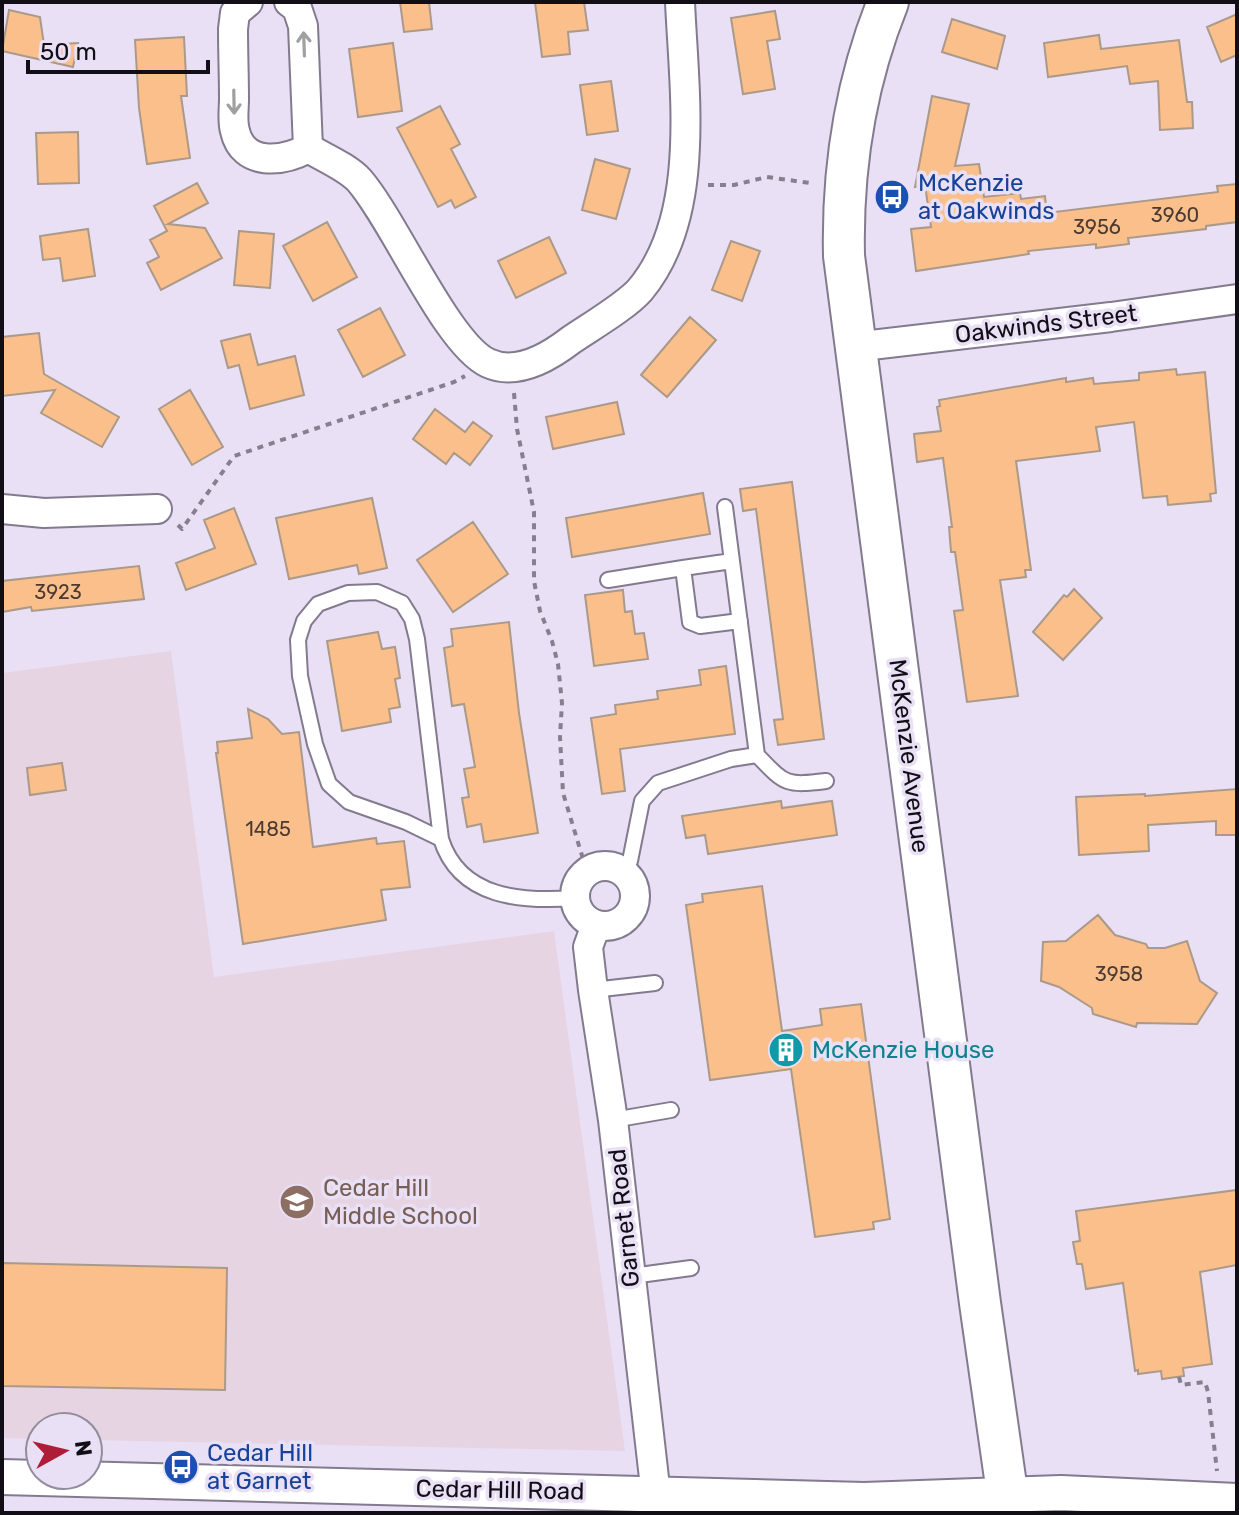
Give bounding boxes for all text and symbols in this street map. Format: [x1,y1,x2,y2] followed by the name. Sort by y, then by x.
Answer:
[28,24,208,74] scale bar
[296,31,311,58] one-way arrow
[40,38,97,66] text: 50 m
[226,88,242,115] one-way arrow
[918,169,1054,225] place label: McKenzie at Oakwinds
[873,178,911,216] bus stop icon: McKenzie at Oakwinds
[1151,203,1199,227] house number: 3960
[1073,215,1121,239] house number: 3956
[953,299,1139,349] street label: Oakwinds Street
[34,580,82,604] house number: 3923
[883,658,935,854] street label: McKenzie Avenue
[245,817,291,841] house number: 1485
[1095,962,1143,986] house number: 3958
[767,1031,805,1069] building icon: McKenzie House
[812,1036,994,1064] place label: McKenzie House
[603,1148,645,1288] street label: Garnet Road
[323,1174,478,1230] place label: Cedar Hill Middle School
[278,1183,316,1221] school or university icon: Cedar Hill Middle School
[24,1411,104,1491] north arrow
[69,1439,98,1458] text: N
[207,1439,313,1495] place label: Cedar Hill at Garnet
[162,1448,200,1486] bus stop icon: Cedar Hill at Garnet
[415,1475,585,1505] street label: Cedar Hill Road

